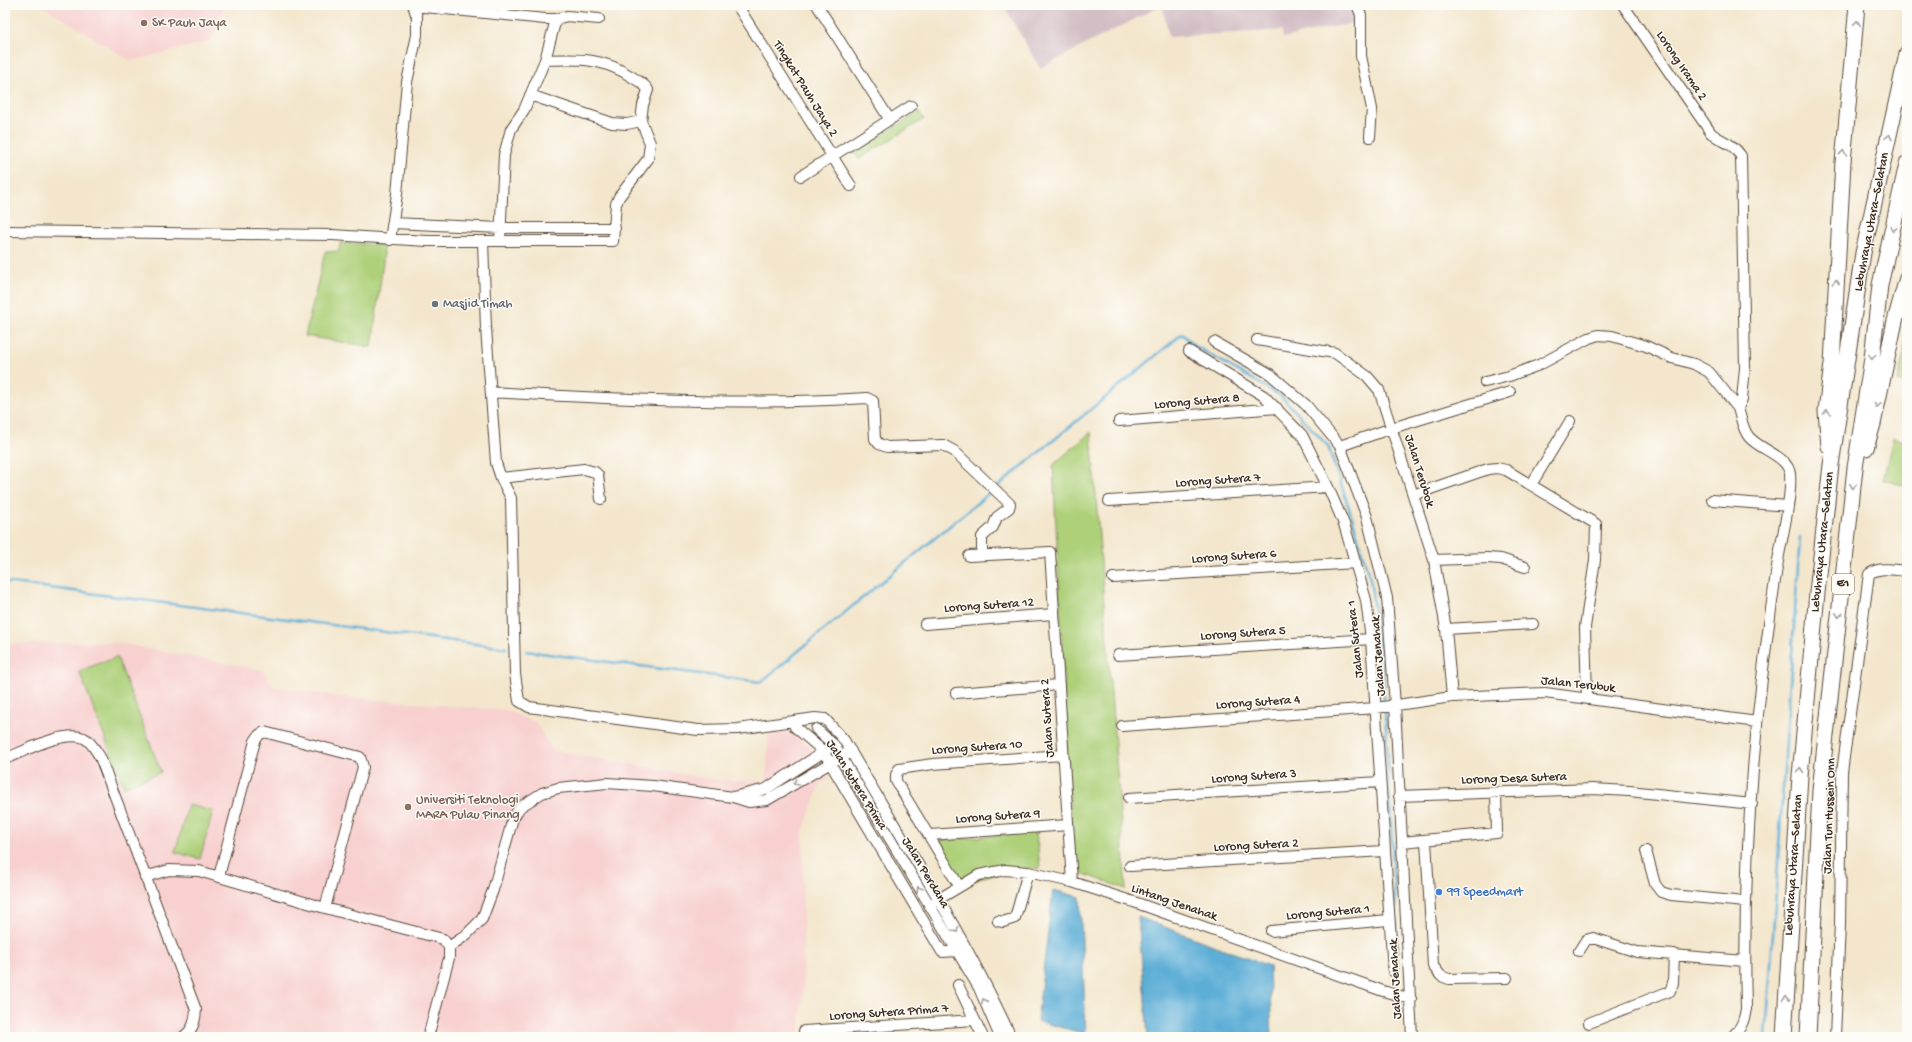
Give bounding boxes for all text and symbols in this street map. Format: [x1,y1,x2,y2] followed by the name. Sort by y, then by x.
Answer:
[152,16,227,31] place label: SK Pauh Jaya
[139,18,149,28] marker: SK Pauh Jaya
[1852,20,1861,26] one-way arrow
[1652,28,1710,104] street label: Lorong Irama 2
[769,37,841,140] street label: Tingkat Pauh Jaya 2
[1885,134,1893,140] one-way arrow
[1839,150,1848,156] one-way arrow
[1851,150,1893,293] street label: Lebuhraya Utara–Selatan
[1889,226,1897,232] one-way arrow
[1832,279,1840,285] one-way arrow
[443,297,513,312] place label: Masjid Timah
[430,299,440,309] marker: Masjid Timah
[1868,354,1877,360] one-way arrow
[1154,391,1240,413] street label: Lorong Sutera 8
[1874,402,1882,409] one-way arrow
[1823,409,1831,415] one-way arrow
[1401,433,1438,510] street label: Jalan Terubok
[1175,470,1262,491] street label: Lorong Sutera 7
[1808,470,1838,613] street label: Lebuhraya Utara–Selatan
[1849,483,1858,489] one-way arrow
[1191,547,1277,567] street label: Lorong Sutera 6
[1832,574,1854,594] road number: E1
[943,595,1035,617] street label: Lorong Sutera 12
[1344,600,1368,678] street label: Jalan Sutera 1
[1835,612,1844,618] one-way arrow
[1369,614,1389,697] street label: Jalan Jenahak
[1200,624,1286,644] street label: Lorong Sutera 5
[1540,674,1617,696] street label: Jalan Terubuk
[1038,678,1058,758] street label: Jalan Sutera 2
[1215,693,1301,713] street label: Lorong Sutera 4
[822,737,890,834] street label: Jalan Sutera Prima
[931,737,1024,759] street label: Lorong Sutera 10
[1820,757,1840,874] street label: Jalan Tun Hussein Onn
[1211,767,1297,787] street label: Lorong Sutera 3
[1796,767,1805,774] one-way arrow
[1461,770,1568,788] street label: Lorong Desa Sutera
[793,779,800,786] one-way arrow
[416,793,520,823] place label: Universiti Teknologi MARA Pulau Pinang
[1782,793,1806,936] street label: Lebuhraya Utara–Selatan
[403,802,413,812] marker: Universiti Teknologi MARA Pulau Pinang
[955,807,1041,827] street label: Lorong Sutera 9
[898,835,952,912] street label: Jalan Perdana
[1213,836,1299,856] street label: Lorong Sutera 2
[1129,881,1220,925] street label: Lintang Jenahak
[1446,885,1525,900] place label: 99 Speedmart
[917,886,924,893] one-way arrow
[1434,887,1444,897] marker: 99 Speedmart
[1286,902,1370,924] street label: Lorong Sutera 1
[951,926,958,933] one-way arrow
[1386,937,1406,1020] street label: Jalan Jenahak
[1782,995,1791,1001] one-way arrow
[981,998,989,1006] one-way arrow
[829,1001,950,1025] street label: Lorong Sutera Prima 7

